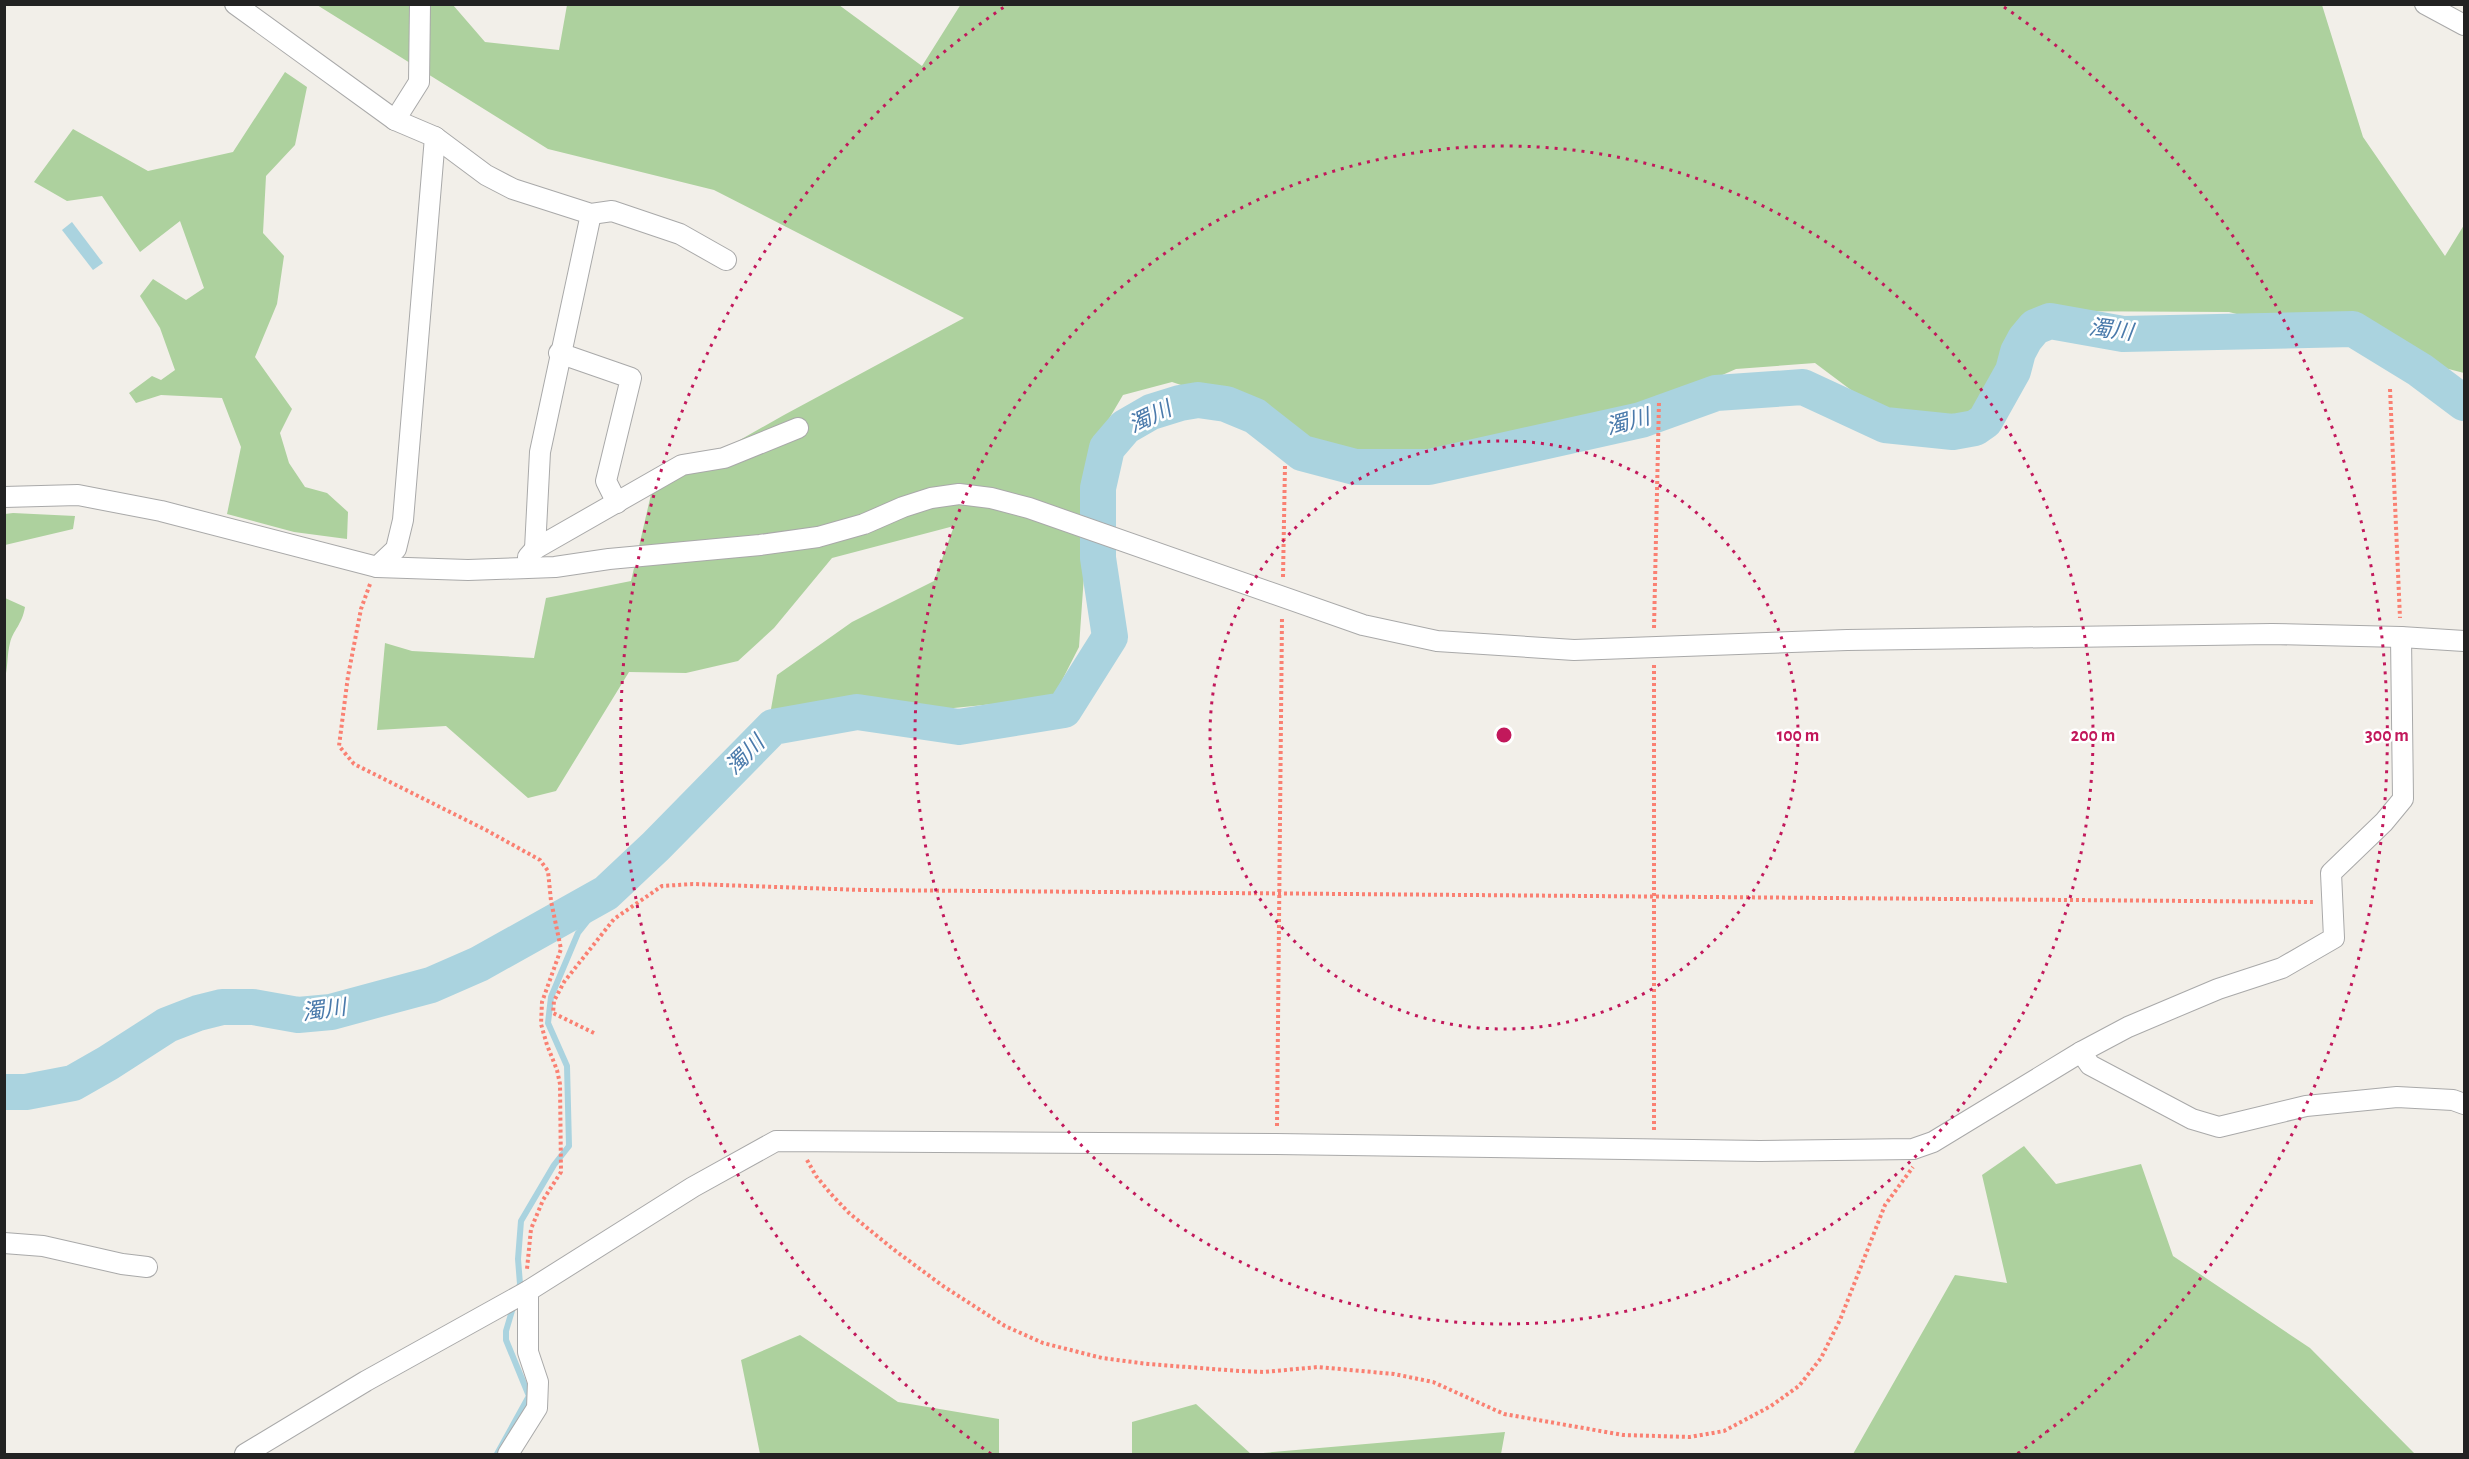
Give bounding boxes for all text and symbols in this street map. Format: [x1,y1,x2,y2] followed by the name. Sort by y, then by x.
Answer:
[2088,315,2136,344] water label: 濁川
[1125,396,1176,436] water label: 濁川
[1604,404,1654,438] water label: 濁川
[1494,725,1514,745] centre of rings
[1777,727,1819,745] text: 100 m
[2071,727,2115,745] text: 200 m
[2365,727,2409,745] text: 300 m
[721,730,770,778] water label: 濁川
[301,995,349,1024] water label: 濁川

